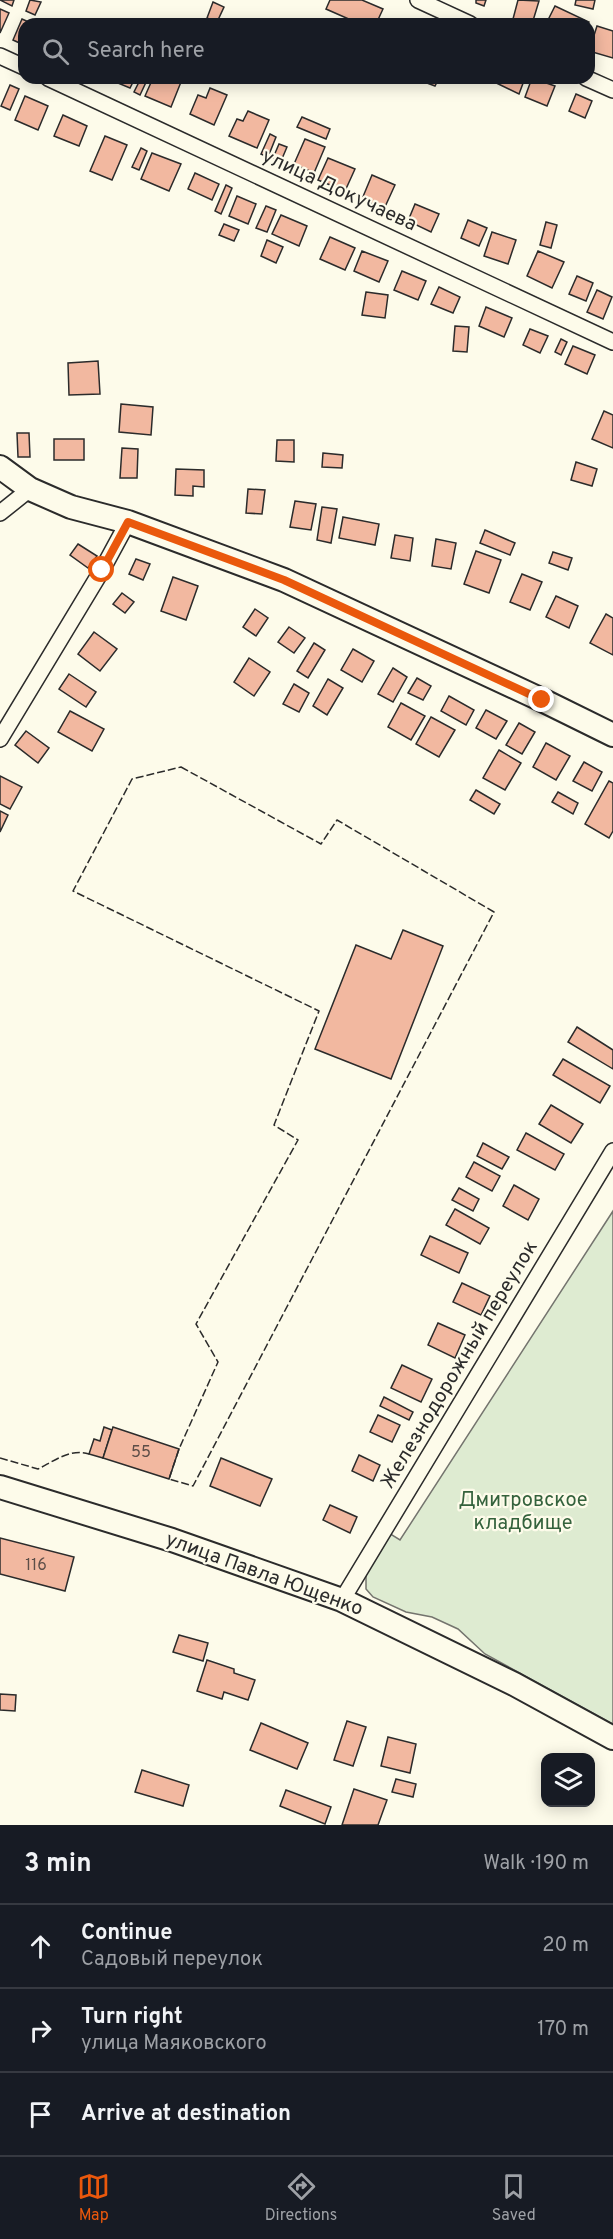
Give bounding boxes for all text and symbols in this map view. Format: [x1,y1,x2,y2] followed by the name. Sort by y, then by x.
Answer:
[18,18,595,84] search box
[39,35,72,68] icon: search
[87,38,205,65] text: Search here
[257,144,421,238] street label: улица Докучаева
[88,556,114,582] route start
[528,686,554,712] route end
[376,1236,544,1494] street label: Железнодорожный переулок
[131,1443,151,1463] house number: 55
[458,1488,588,1537] park label: Дмитровское кладбище
[162,1527,366,1623] street label: улица Павла Ющенко
[25,1556,47,1576] house number: 116
[541,1753,595,1807] map controls
[541,1753,595,1807] button: layers
[24,1848,92,1881] text: 3 min
[483,1851,589,1877] text: Walk · 190 m
[81,1920,172,1947] text: Continue
[24,1930,57,1963] icon: ahead
[542,1933,589,1959] text: 20 m
[81,1947,263,1973] text: Садовый переулок
[81,2004,183,2031] text: Turn right
[24,2014,57,2047] icon: right
[537,2017,589,2043] text: 170 m
[81,2031,267,2057] text: улица Маяковского
[24,2098,57,2131] icon: arrive
[81,2101,291,2128] text: Arrive at destination
[77,2170,110,2226] tab: Map
[265,2170,337,2226] tab: Directions
[492,2170,536,2226] tab: Saved

